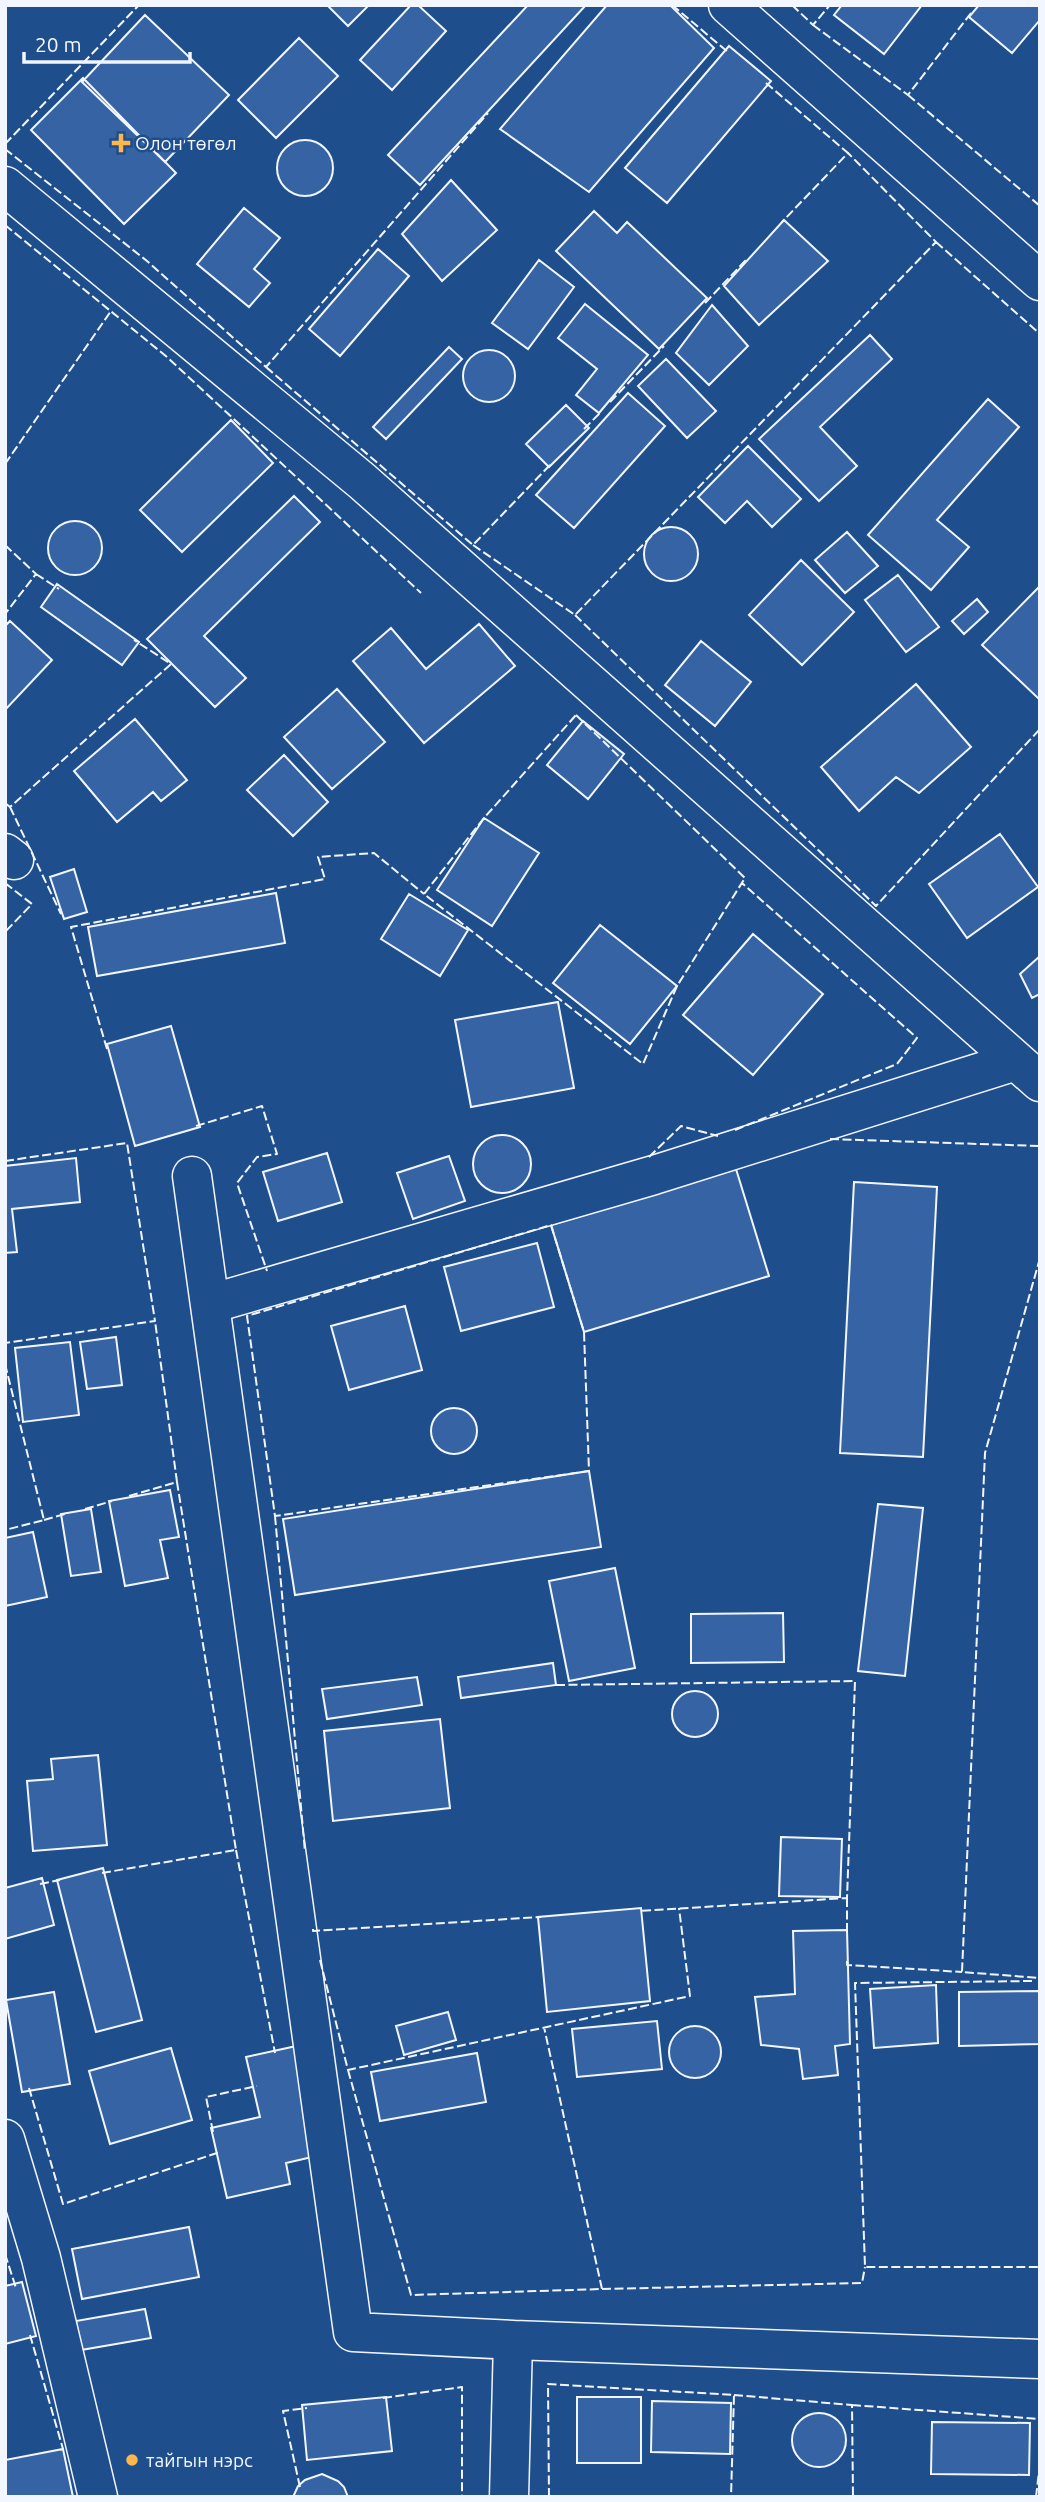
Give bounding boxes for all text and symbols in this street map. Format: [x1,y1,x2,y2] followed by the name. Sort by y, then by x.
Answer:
[24,21,191,65] scale bar
[35,32,82,56] text: 20 m
[135,132,237,154] place label: Олон төгөл
[113,135,129,151] marker: Олон төгөл
[146,2449,253,2471] place label: тайгын нэрс
[124,2452,140,2468] marker: тайгын нэрс

